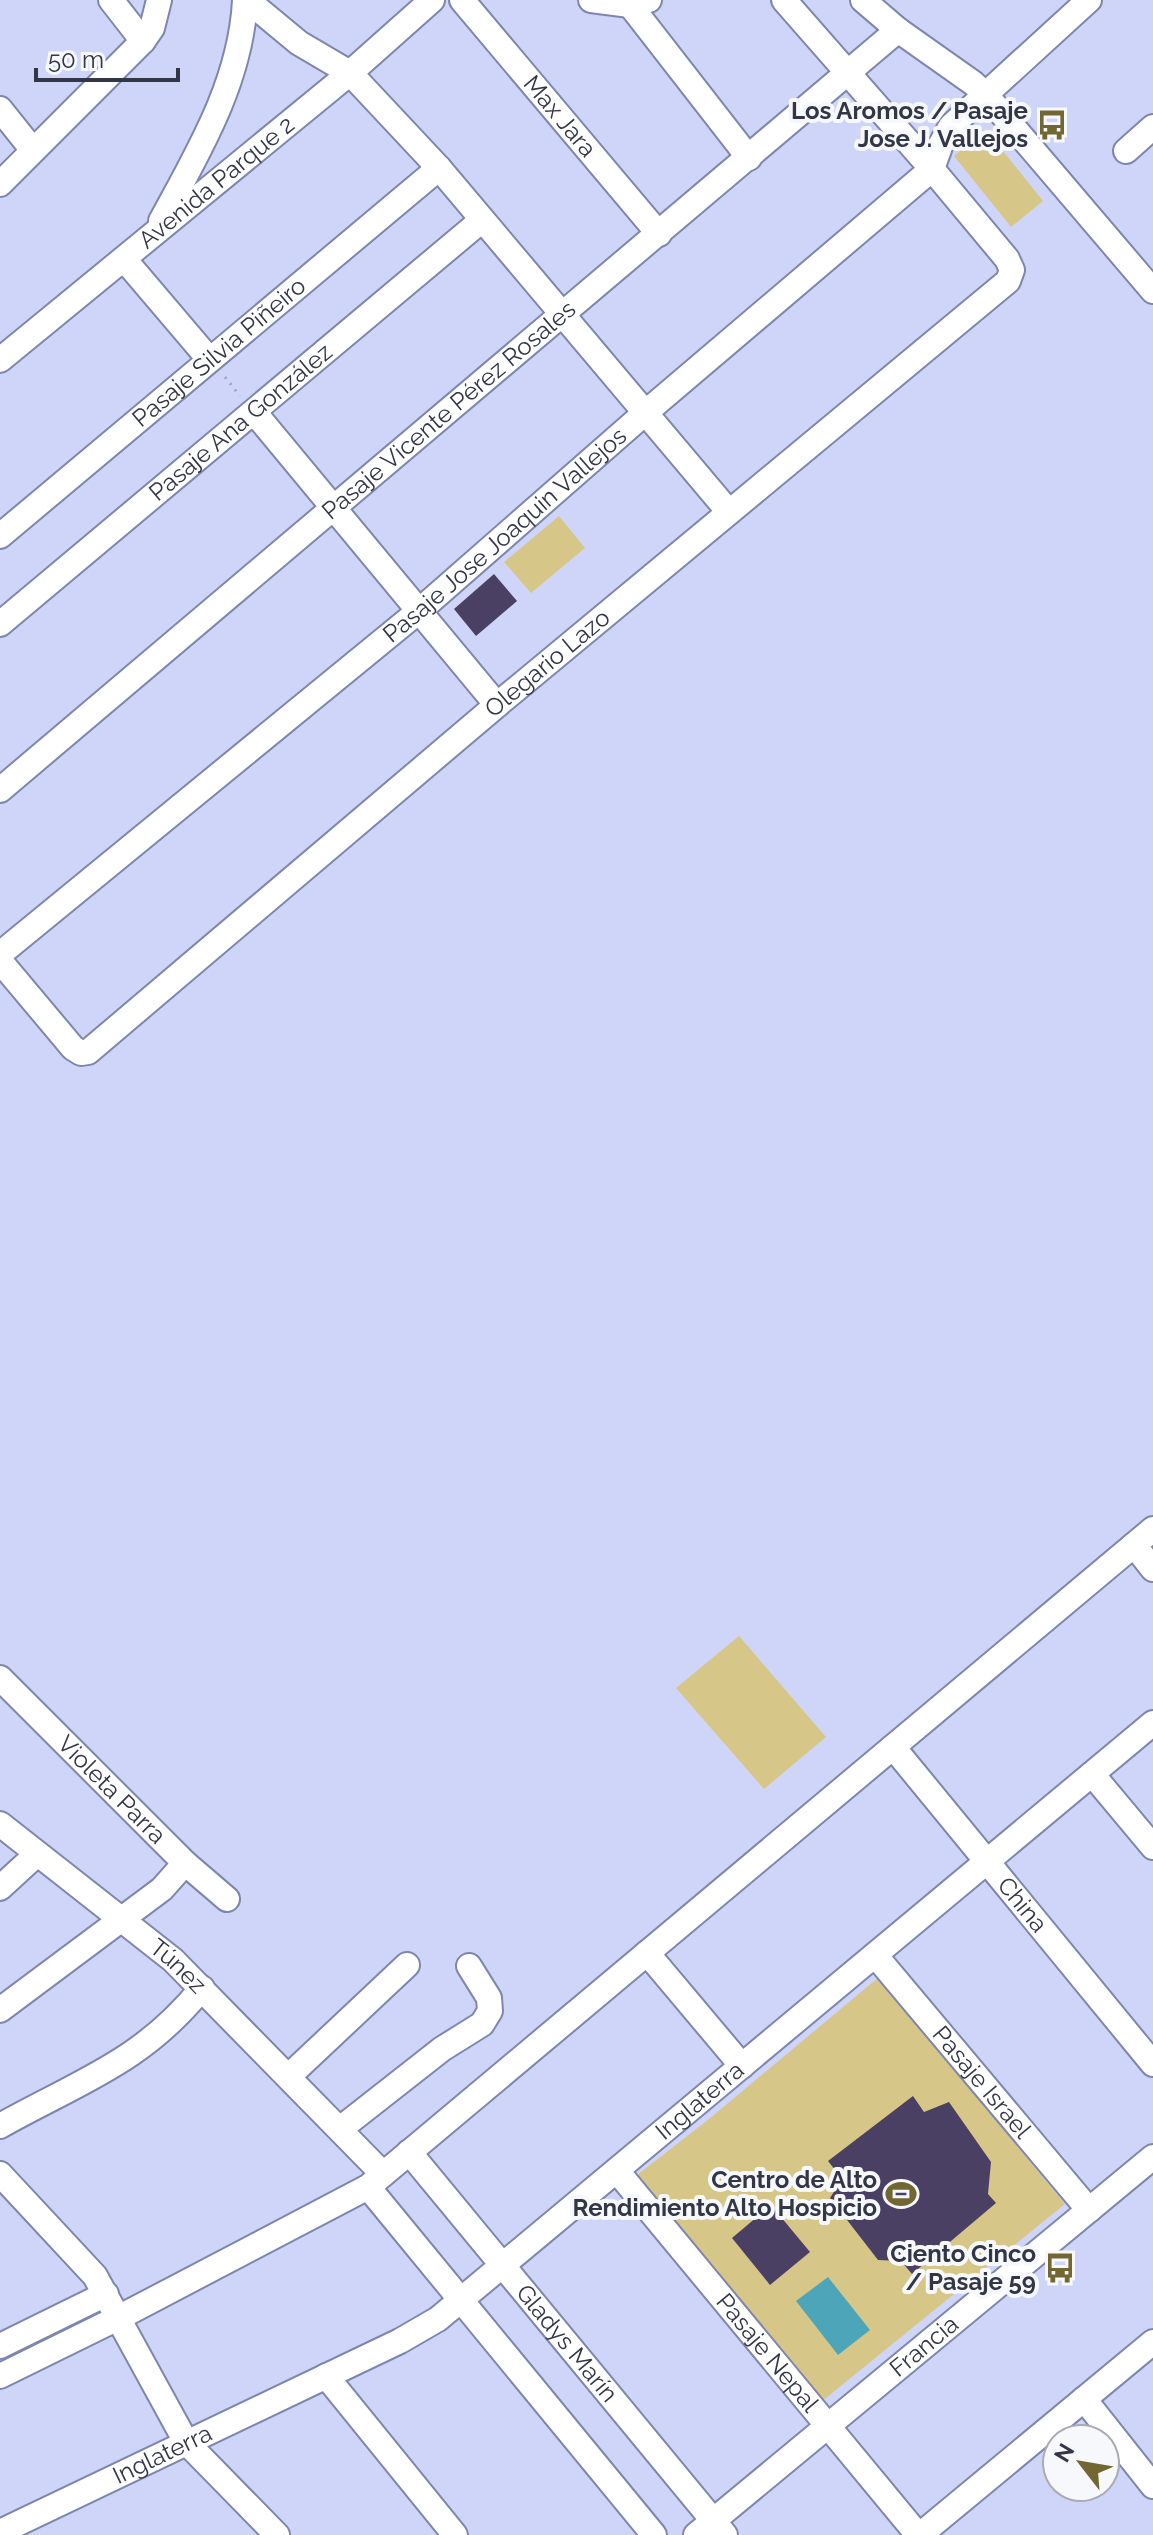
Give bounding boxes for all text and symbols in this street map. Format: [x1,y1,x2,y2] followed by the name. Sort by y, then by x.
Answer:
[36,32,178,82] scale bar
[48,45,104,74] text: 50 m
[518,69,603,163] street label: Max Jara
[791,96,1028,153] place label: Los Aromos / Pasaje Jose J. Vallejos
[1035,108,1069,142] bus stop icon: Los Aromos / Pasaje Jose J. Vallejos
[132,110,300,255] street label: Avenida Parque 2
[126,271,311,433] street label: Pasaje Silvia Piñeiro
[316,294,581,525] street label: Pasaje Vicente Pérez Rosales
[143,337,338,507] street label: Pasaje Ana González
[377,421,632,649] street label: Pasaje Jose Joaquin Vallejos
[479,603,615,723] street label: Olegario Lazo
[52,1729,172,1850] street label: Violeta Parra
[992,1871,1054,1938] street label: China
[144,1933,213,1999] street label: Túnez
[927,2020,1038,2144] street label: Pasaje Israel
[649,2055,750,2146] street label: Inglaterra
[573,2165,877,2222] place label: Centro de Alto Rendimiento Alto Hospicio
[884,2177,918,2211] sports icon: Centro de Alto Rendimiento Alto Hospicio
[890,2239,1036,2296] place label: Ciento Cinco / Pasaje 59
[1043,2251,1077,2285] bus stop icon: Ciento Cinco / Pasaje 59
[510,2278,624,2408] street label: Gladys Marín
[710,2287,825,2418] street label: Pasaje Nepal
[884,2309,964,2383] street label: Francia
[108,2418,216,2490] street label: Inglaterra
[1041,2423,1121,2503] north arrow
[1048,2439,1079,2467] text: N

